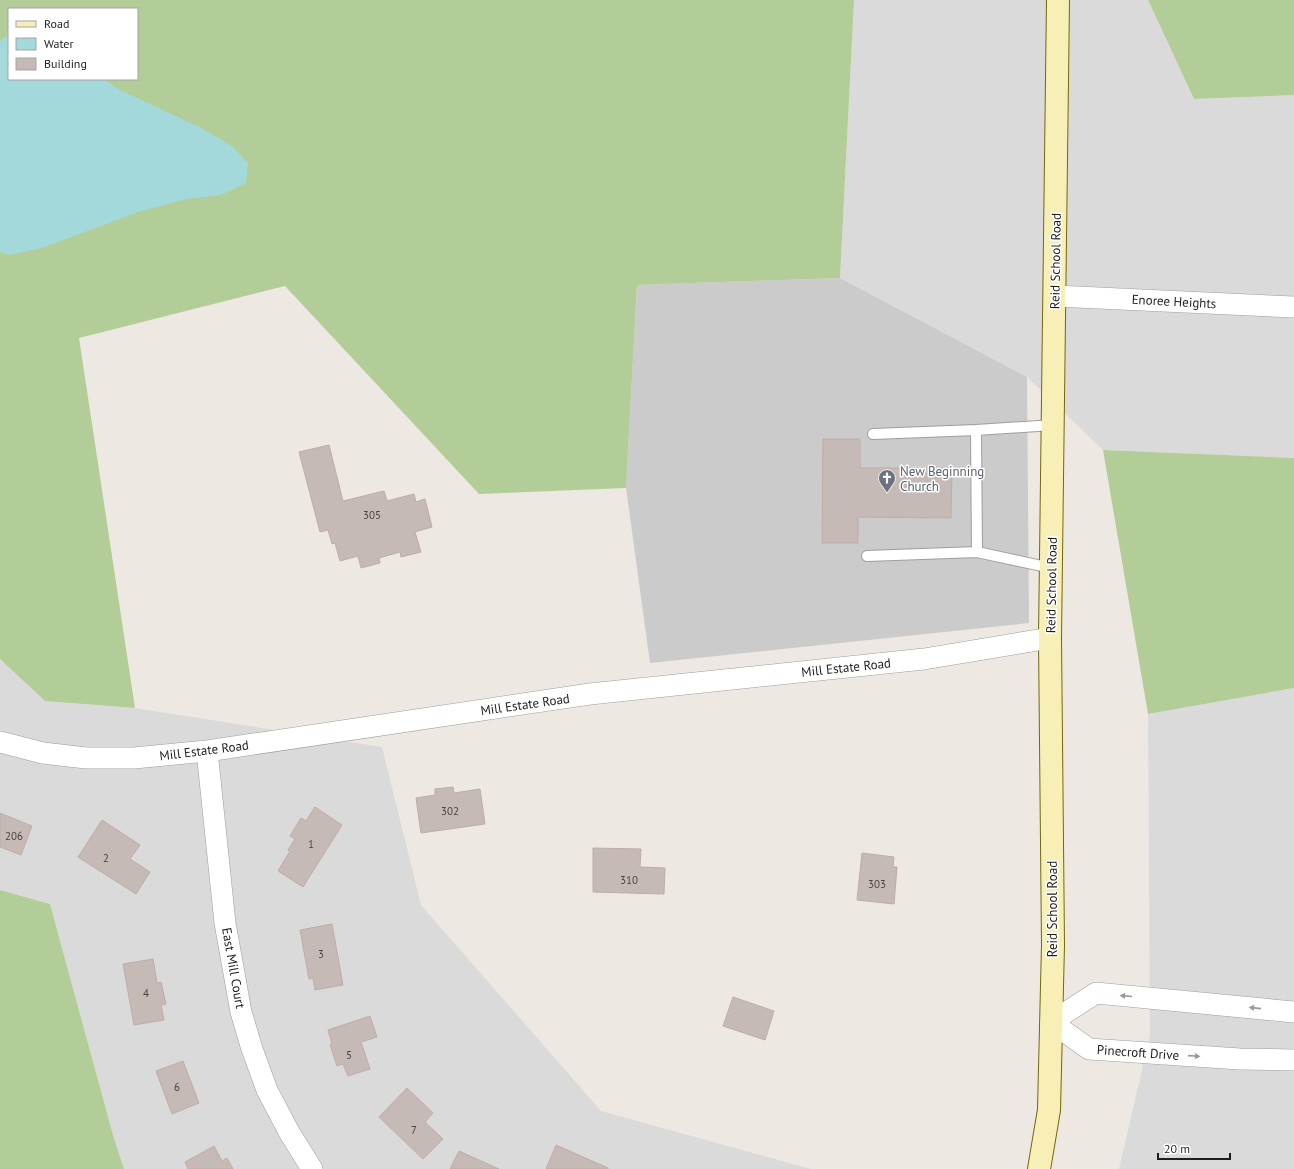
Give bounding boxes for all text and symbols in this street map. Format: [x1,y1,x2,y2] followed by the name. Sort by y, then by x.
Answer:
[8,8,138,80] legend
[44,16,69,31] text: Road
[44,36,74,51] text: Water
[44,56,87,71] text: Building
[1046,213,1065,309] street label: Reid School Road
[1131,291,1217,312] street label: Enoree Heights
[900,463,984,495] place label: New Beginning Church
[877,468,897,493] church icon: New Beginning Church
[363,508,381,522] house number: 305
[1042,537,1061,633] street label: Reid School Road
[800,654,892,681] street label: Mill Estate Road
[479,690,571,719] street label: Mill Estate Road
[158,737,250,764] street label: Mill Estate Road
[441,804,459,818] house number: 302
[5,829,23,843] house number: 206
[308,837,314,851] house number: 1
[103,851,109,865] house number: 2
[1044,861,1061,957] street label: Reid School Road
[620,873,638,887] house number: 310
[868,877,886,891] house number: 303
[218,926,249,1010] street label: East Mill Court
[318,947,324,961] house number: 3
[143,986,149,1000] house number: 4
[1120,993,1132,999] one-way arrow
[1249,1005,1261,1011] one-way arrow
[1096,1041,1180,1064] street label: Pinecroft Drive
[346,1048,352,1062] house number: 5
[1188,1053,1200,1060] one-way arrow
[174,1080,180,1094] house number: 6
[411,1123,417,1137] house number: 7
[1158,1135,1230,1161] scale bar
[1164,1141,1190,1156] text: 20 m

